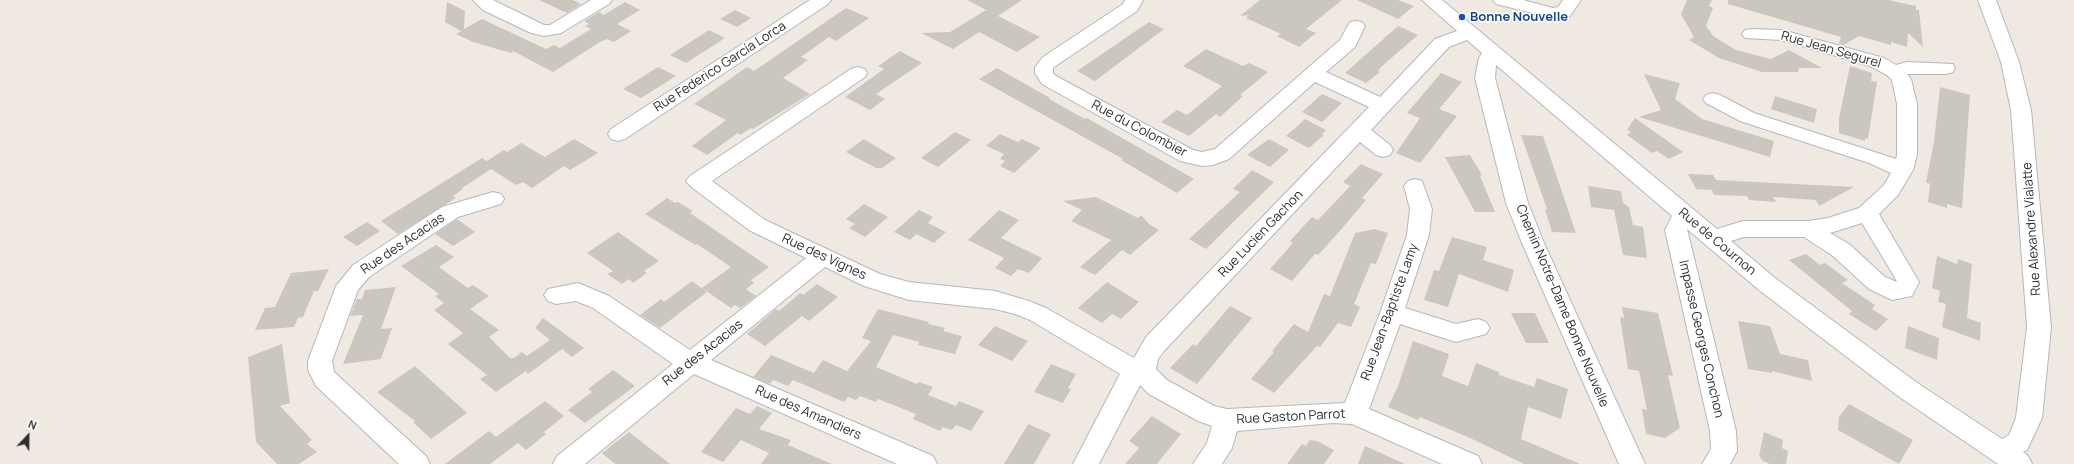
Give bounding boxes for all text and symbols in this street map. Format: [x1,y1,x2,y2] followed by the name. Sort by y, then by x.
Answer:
[1470,9,1568,25] place label: Bonne Nouvelle
[1457,12,1467,22] marker: Bonne Nouvelle
[651,18,789,116] street label: Rue Federico García Lorca
[1779,28,1883,72] street label: Rue Jean Segurel
[1089,97,1189,161] street label: Rue du Colombier
[2020,162,2044,296] street label: Rue Alexandre Vialatte
[1215,187,1307,281] street label: Rue Lucien Gachon
[1512,202,1612,410] street label: Chemin Notre-Dame Bonne Nouvelle
[1675,205,1759,279] street label: Rue de Cournon
[358,210,448,278] street label: Rue des Acacias
[779,231,869,283] street label: Rue des Vignes
[1358,241,1422,383] street label: Rue Jean-Baptiste Lamy
[1675,259,1727,419] street label: Impasse Georges Conchon
[660,317,746,389] street label: Rue des Acacias
[752,383,864,443] street label: Rue des Amandiers
[1236,406,1346,428] street label: Rue Gaston Parrot
[8,416,48,456] north arrow
[26,416,39,433] text: N

